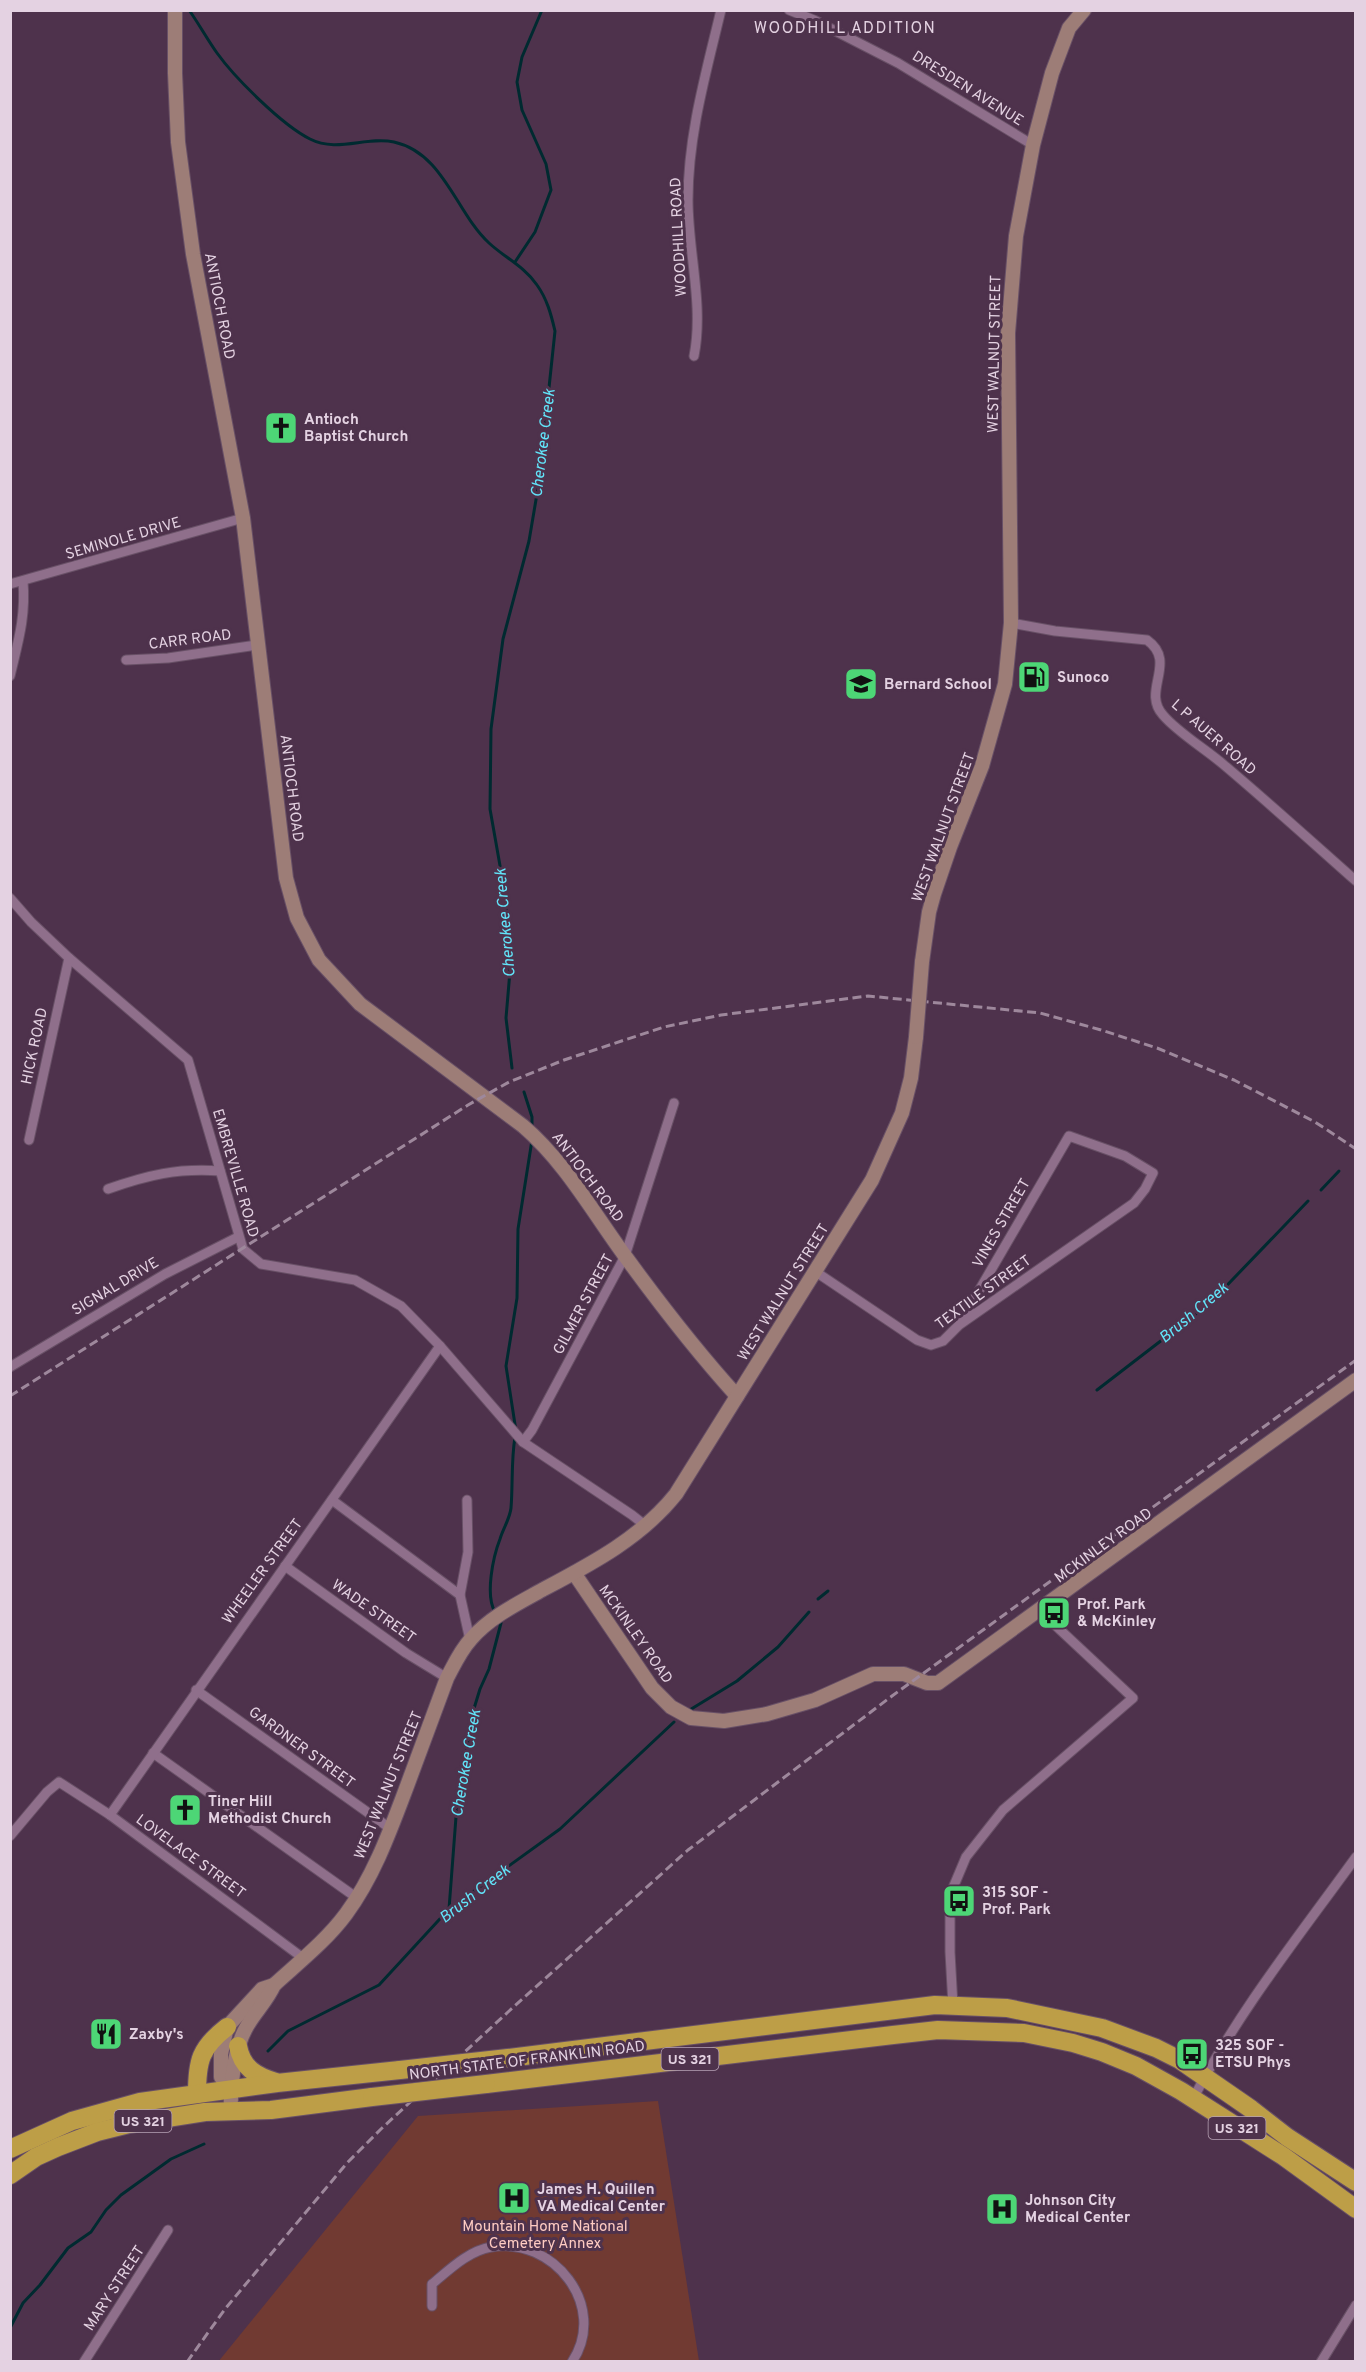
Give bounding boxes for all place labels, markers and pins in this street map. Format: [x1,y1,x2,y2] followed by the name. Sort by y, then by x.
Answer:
[263,410,299,446] church icon: Antioch Baptist Church
[304,411,408,447] place label: Antioch Baptist Church
[1016,659,1052,695] fuel station icon: Sunoco
[843,666,879,702] school or university icon: Bernard School
[1057,669,1109,688] place label: Sunoco
[884,676,992,695] place label: Bernard School
[1036,1595,1072,1631] bus stop icon: Prof. Park & McKinley
[1077,1596,1157,1632] place label: Prof. Park & McKinley
[167,1792,203,1828] church icon: Tiner Hill Methodist Church
[208,1793,331,1829] place label: Tiner Hill Methodist Church
[941,1883,977,1919] bus stop icon: 315 SOF - Prof. Park
[982,1884,1051,1920] place label: 315 SOF - Prof. Park
[88,2016,124,2052] restaurant icon: Zaxby's
[129,2026,184,2045] place label: Zaxby's
[1174,2036,1210,2072] bus stop icon: 325 SOF - ETSU Phys
[1215,2037,1291,2073] place label: 325 SOF - ETSU Phys
[496,2180,532,2216] hospital icon: James H. Quillen VA Medical Center
[537,2181,666,2217] place label: James H. Quillen VA Medical Center
[984,2191,1020,2227] hospital icon: Johnson City Medical Center
[1025,2192,1131,2228] place label: Johnson City Medical Center

